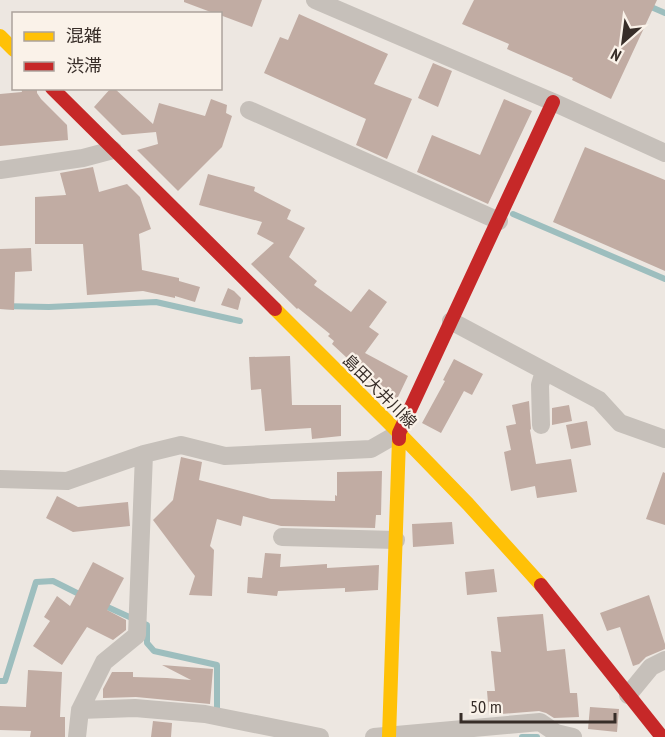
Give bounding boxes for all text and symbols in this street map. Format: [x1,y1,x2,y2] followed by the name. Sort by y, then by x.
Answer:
[12,12,222,90] legend
[593,12,653,72] north arrow
[66,24,102,47] text: 混雑
[607,44,624,66] text: N
[66,54,102,77] text: 渋滞
[339,350,421,432] street label: 島田大井川線
[461,686,616,724] scale bar
[470,695,502,718] text: 50 m

